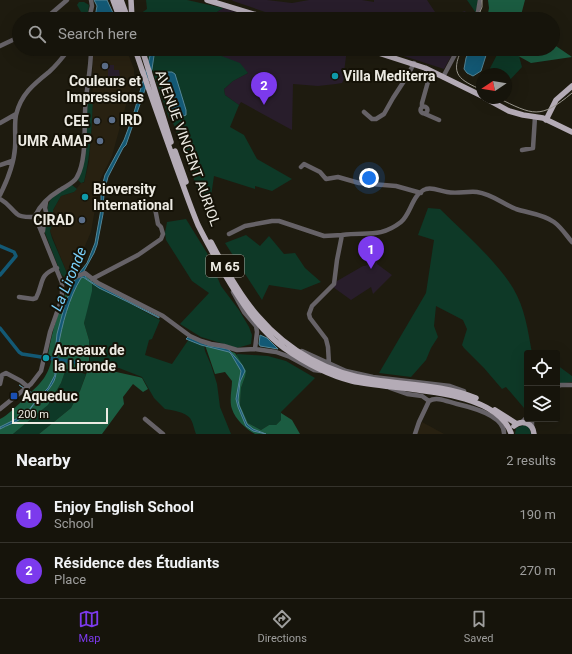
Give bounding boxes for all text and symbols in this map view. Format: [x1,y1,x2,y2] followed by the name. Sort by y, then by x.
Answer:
[12,12,560,56] search box
[26,23,48,45] icon: search
[58,25,137,43] text: Search here
[100,61,110,71] marker: Couleurs et Impressions
[152,68,224,229] street label: AVENUE VINCENT AURIOL
[343,68,436,84] place label: Villa Mediterra
[476,68,512,104] north arrow
[330,71,340,81] marker: Villa Mediterra
[251,72,277,105] pin: 2
[66,73,144,105] place label: Couleurs et Impressions
[120,112,142,128] place label: IRD
[64,113,89,129] place label: CEE
[107,115,117,125] marker: IRD
[92,116,102,126] marker: CEE
[18,133,92,149] place label: UMR AMAP
[95,136,105,146] marker: UMR AMAP
[359,168,379,188] your location
[93,181,173,213] place label: Bioversity International
[80,192,90,202] marker: Bioversity International
[33,212,74,228] place label: CIRAD
[77,215,87,225] marker: CIRAD
[358,236,384,269] pin: 1
[47,244,91,314] water label: La Lironde
[206,255,244,277] road number: M 65
[54,342,125,374] place label: Arceaux de la Lironde
[524,350,560,422] map controls
[524,350,560,386] button: locate
[41,353,51,363] marker: Arceaux de la Lironde
[524,386,560,422] button: layers
[22,388,78,404] place label: Aqueduc
[9,391,19,401] marker: Aqueduc
[12,406,108,425] scale bar
[18,408,49,421] text: 200 m
[16,450,71,470] text: Nearby
[506,453,556,468] text: 2 results
[54,498,194,516] text: Enjoy English School
[25,507,33,522] text: 1
[519,507,556,522] text: 190 m
[54,516,94,531] text: School
[54,554,220,572] text: Résidence des Étudiants
[25,563,33,578] text: 2
[519,563,556,578] text: 270 m
[54,572,86,587] text: Place
[78,608,100,645] tab: Map
[257,608,307,645] tab: Directions
[464,608,494,645] tab: Saved

